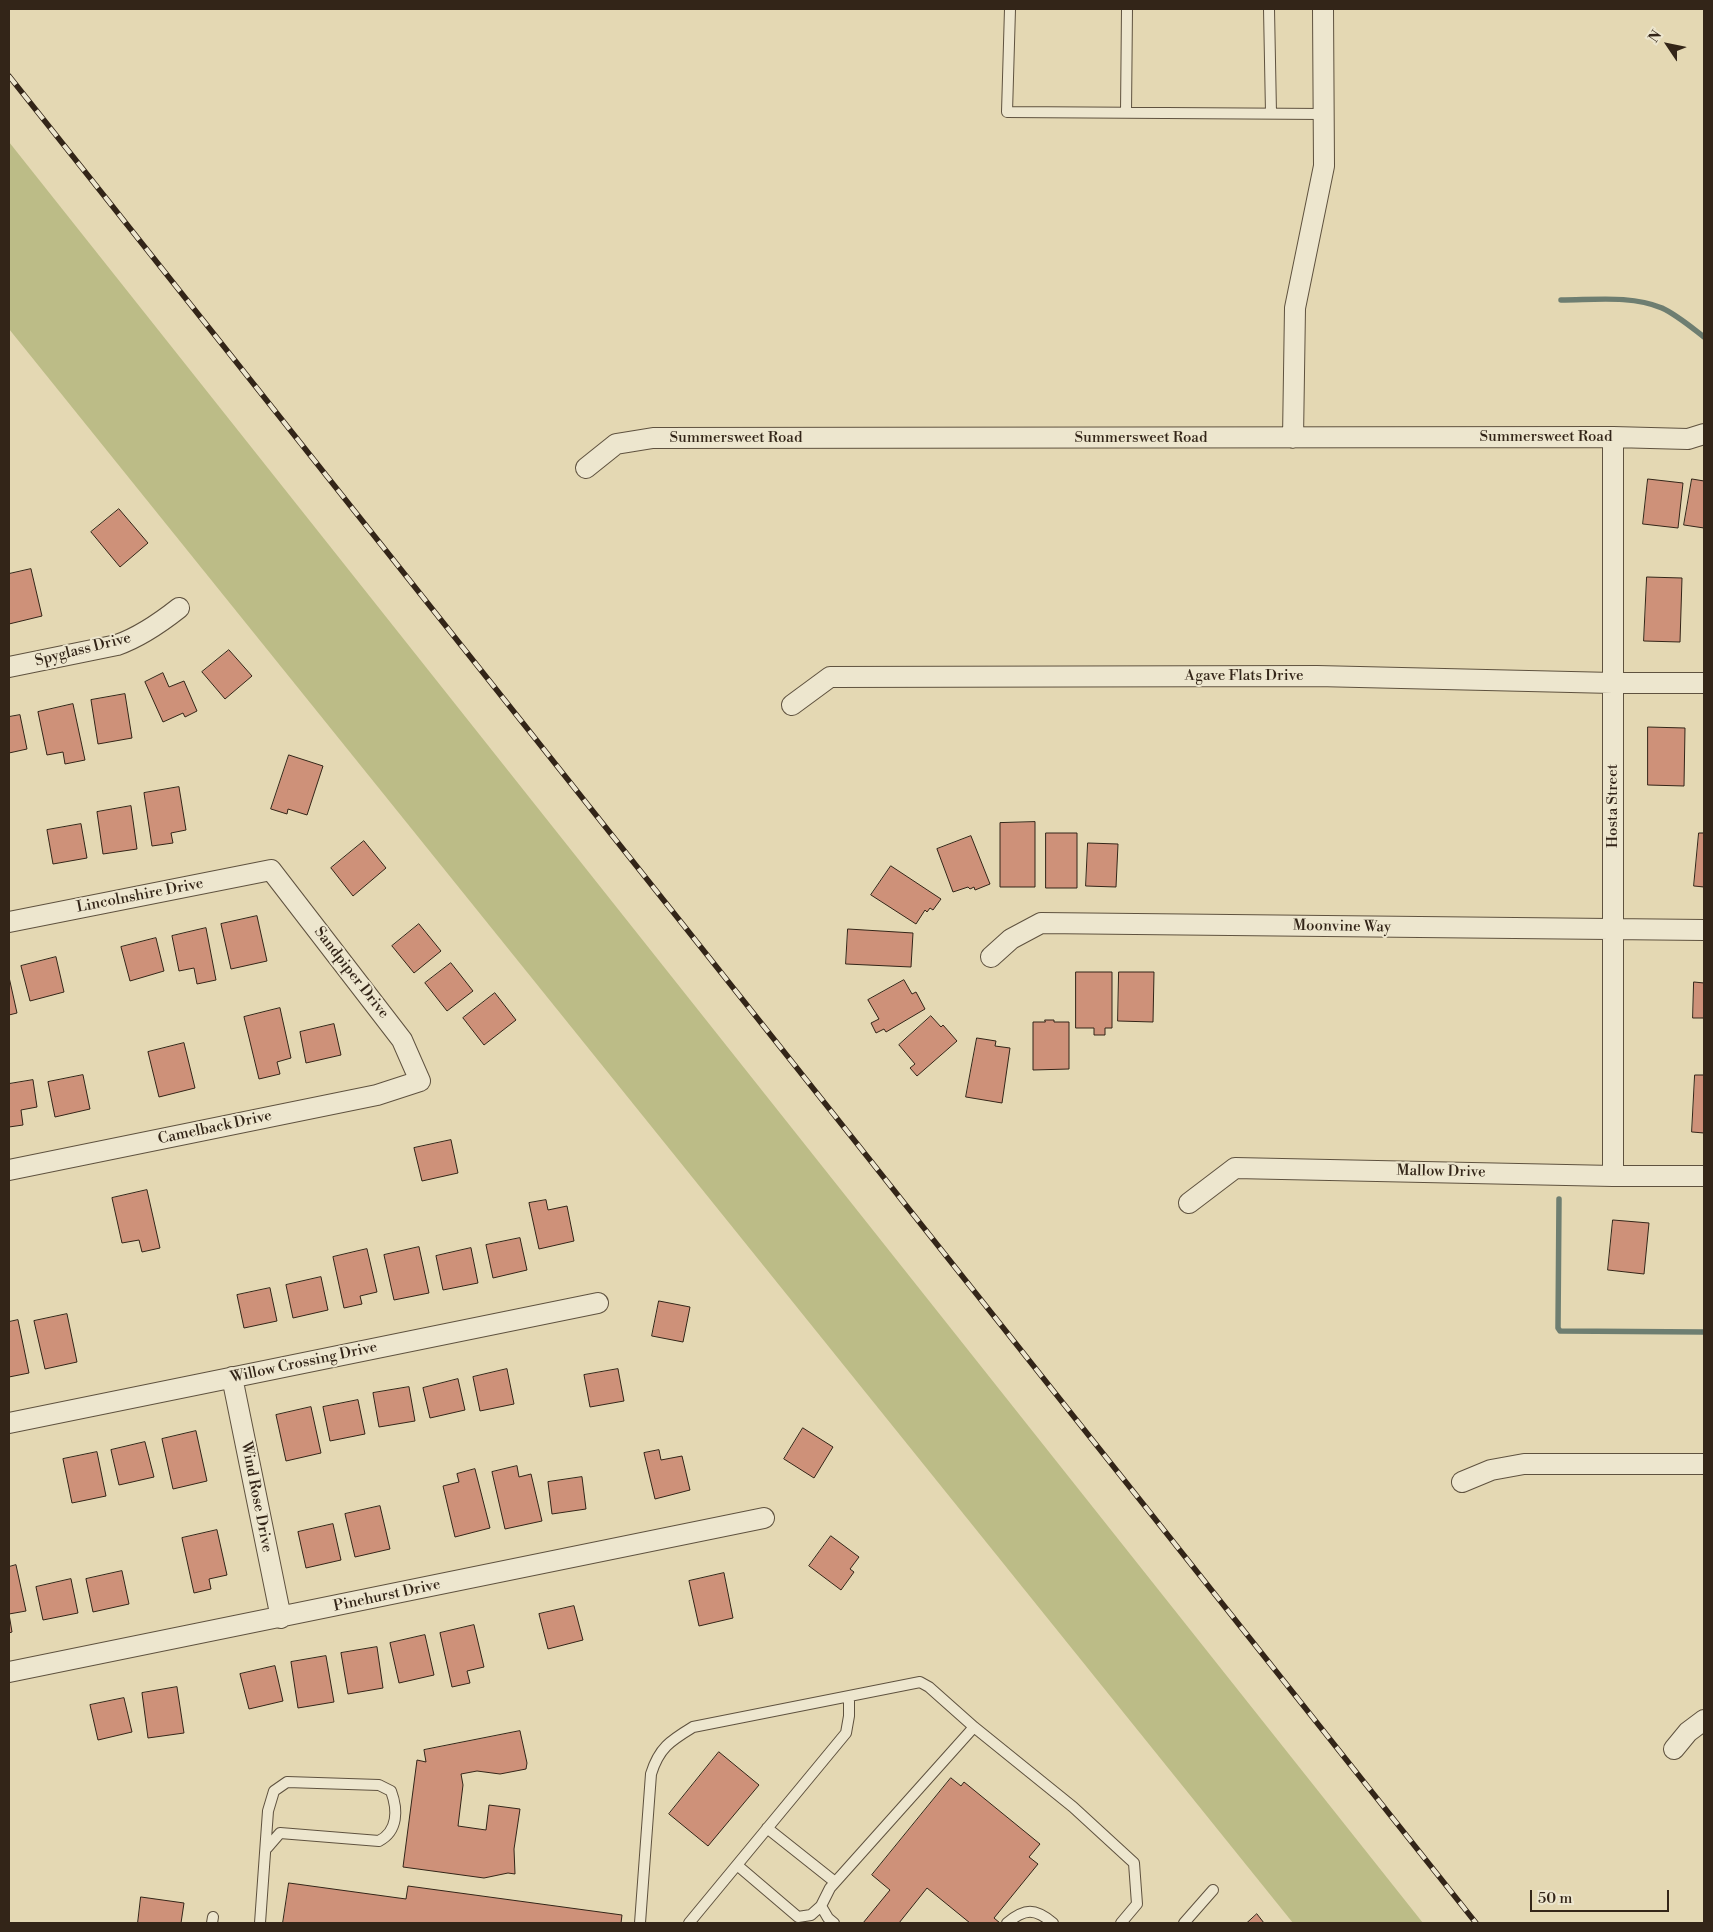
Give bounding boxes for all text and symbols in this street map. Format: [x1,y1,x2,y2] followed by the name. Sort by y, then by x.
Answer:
[1643,20,1693,70] north arrow
[1645,27,1666,46] text: N
[1480,428,1612,446] street label: Summersweet Road
[670,429,802,447] street label: Summersweet Road
[1075,429,1207,447] street label: Summersweet Road
[33,629,133,671] street label: Spyglass Drive
[1185,667,1303,685] street label: Agave Flats Drive
[1604,764,1622,848] street label: Hosta Street
[75,875,205,917] street label: Lincolnshire Drive
[1293,917,1391,937] street label: Moonvine Way
[310,924,392,1022] street label: Sandpiper Drive
[156,1107,274,1149] street label: Camelback Drive
[1396,1162,1486,1182] street label: Mallow Drive
[229,1339,379,1387] street label: Willow Crossing Drive
[236,1440,276,1554] street label: Wind Rose Drive
[332,1576,442,1616] street label: Pinehurst Drive
[1533,1880,1672,1912] scale bar
[1538,1889,1572,1908] text: 50 m

